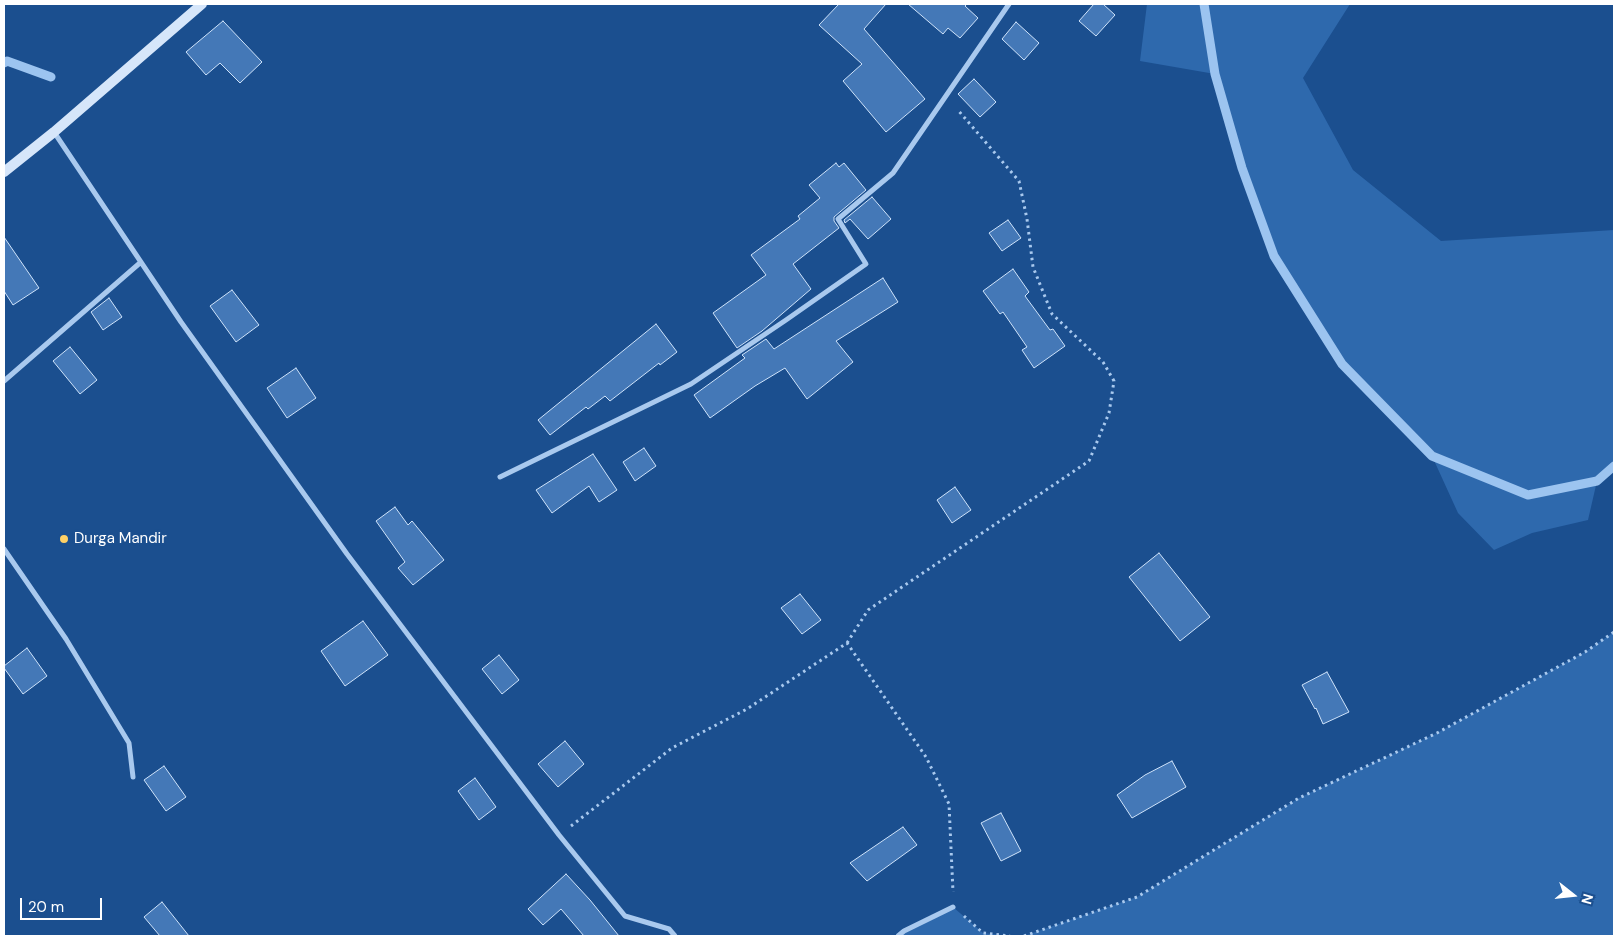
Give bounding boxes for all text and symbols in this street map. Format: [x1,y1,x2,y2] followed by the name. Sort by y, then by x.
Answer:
[74,530,167,548] place label: Durga Mandir
[58,533,70,545] marker: Durga Mandir
[1548,870,1598,920] north arrow
[22,888,105,920] scale bar
[1577,892,1597,907] text: N
[28,897,64,917] text: 20 m

